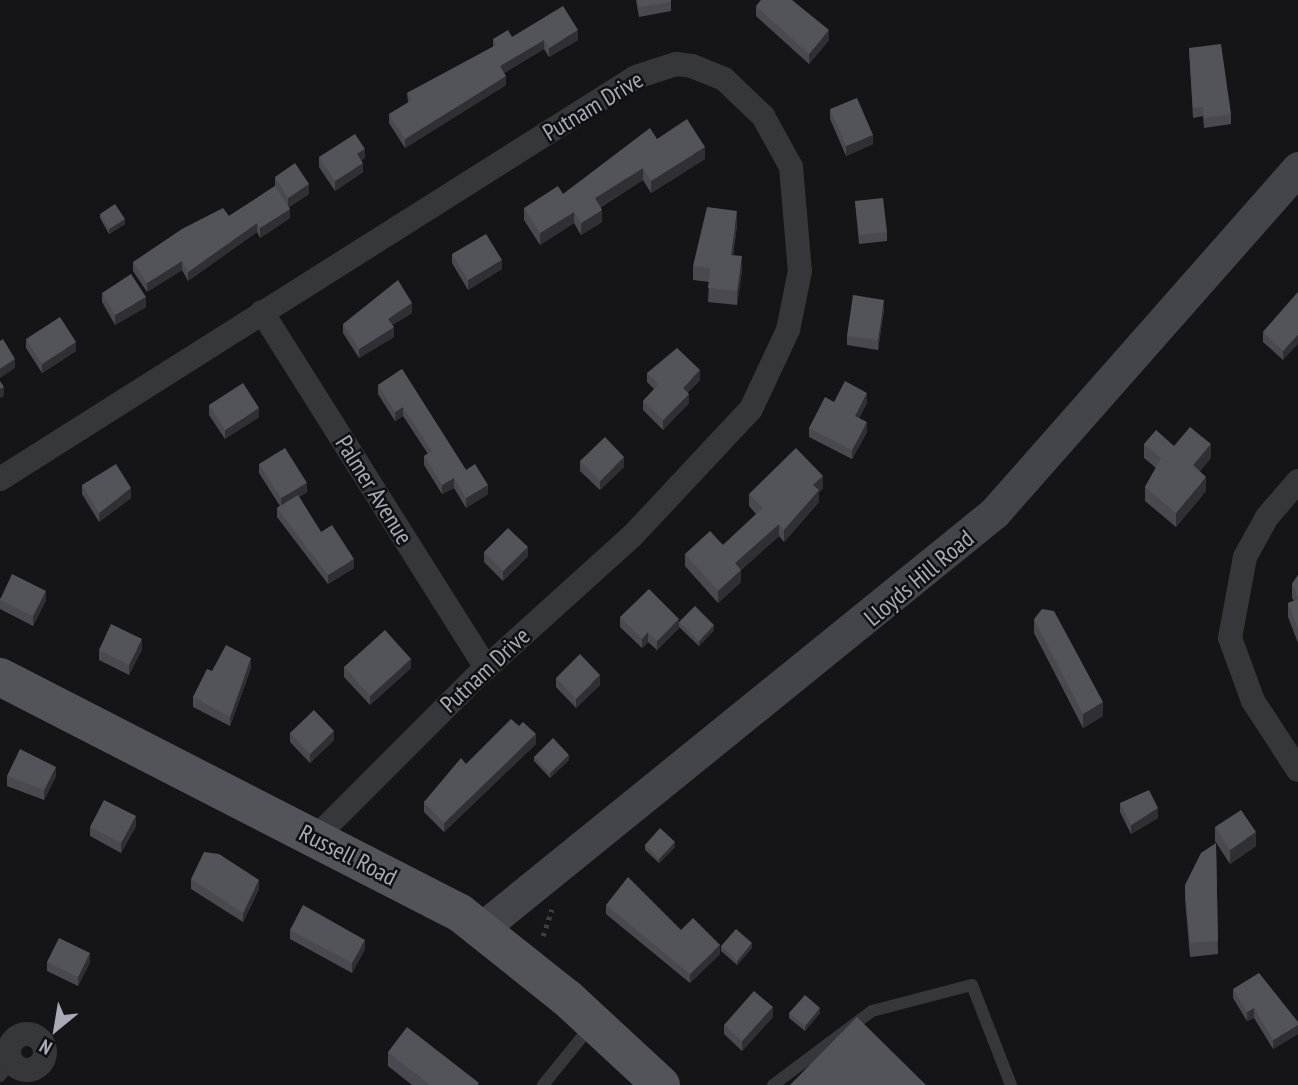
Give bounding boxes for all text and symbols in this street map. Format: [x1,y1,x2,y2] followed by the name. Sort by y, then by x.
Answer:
[538,65,648,147] street label: Putnam Drive
[329,430,419,550] street label: Palmer Avenue
[859,524,979,632] street label: Lloyds Hill Road
[434,621,536,719] street label: Putnam Drive
[295,818,401,892] street label: Russell Road
[21,994,91,1064] north arrow
[35,1034,56,1060] text: N

